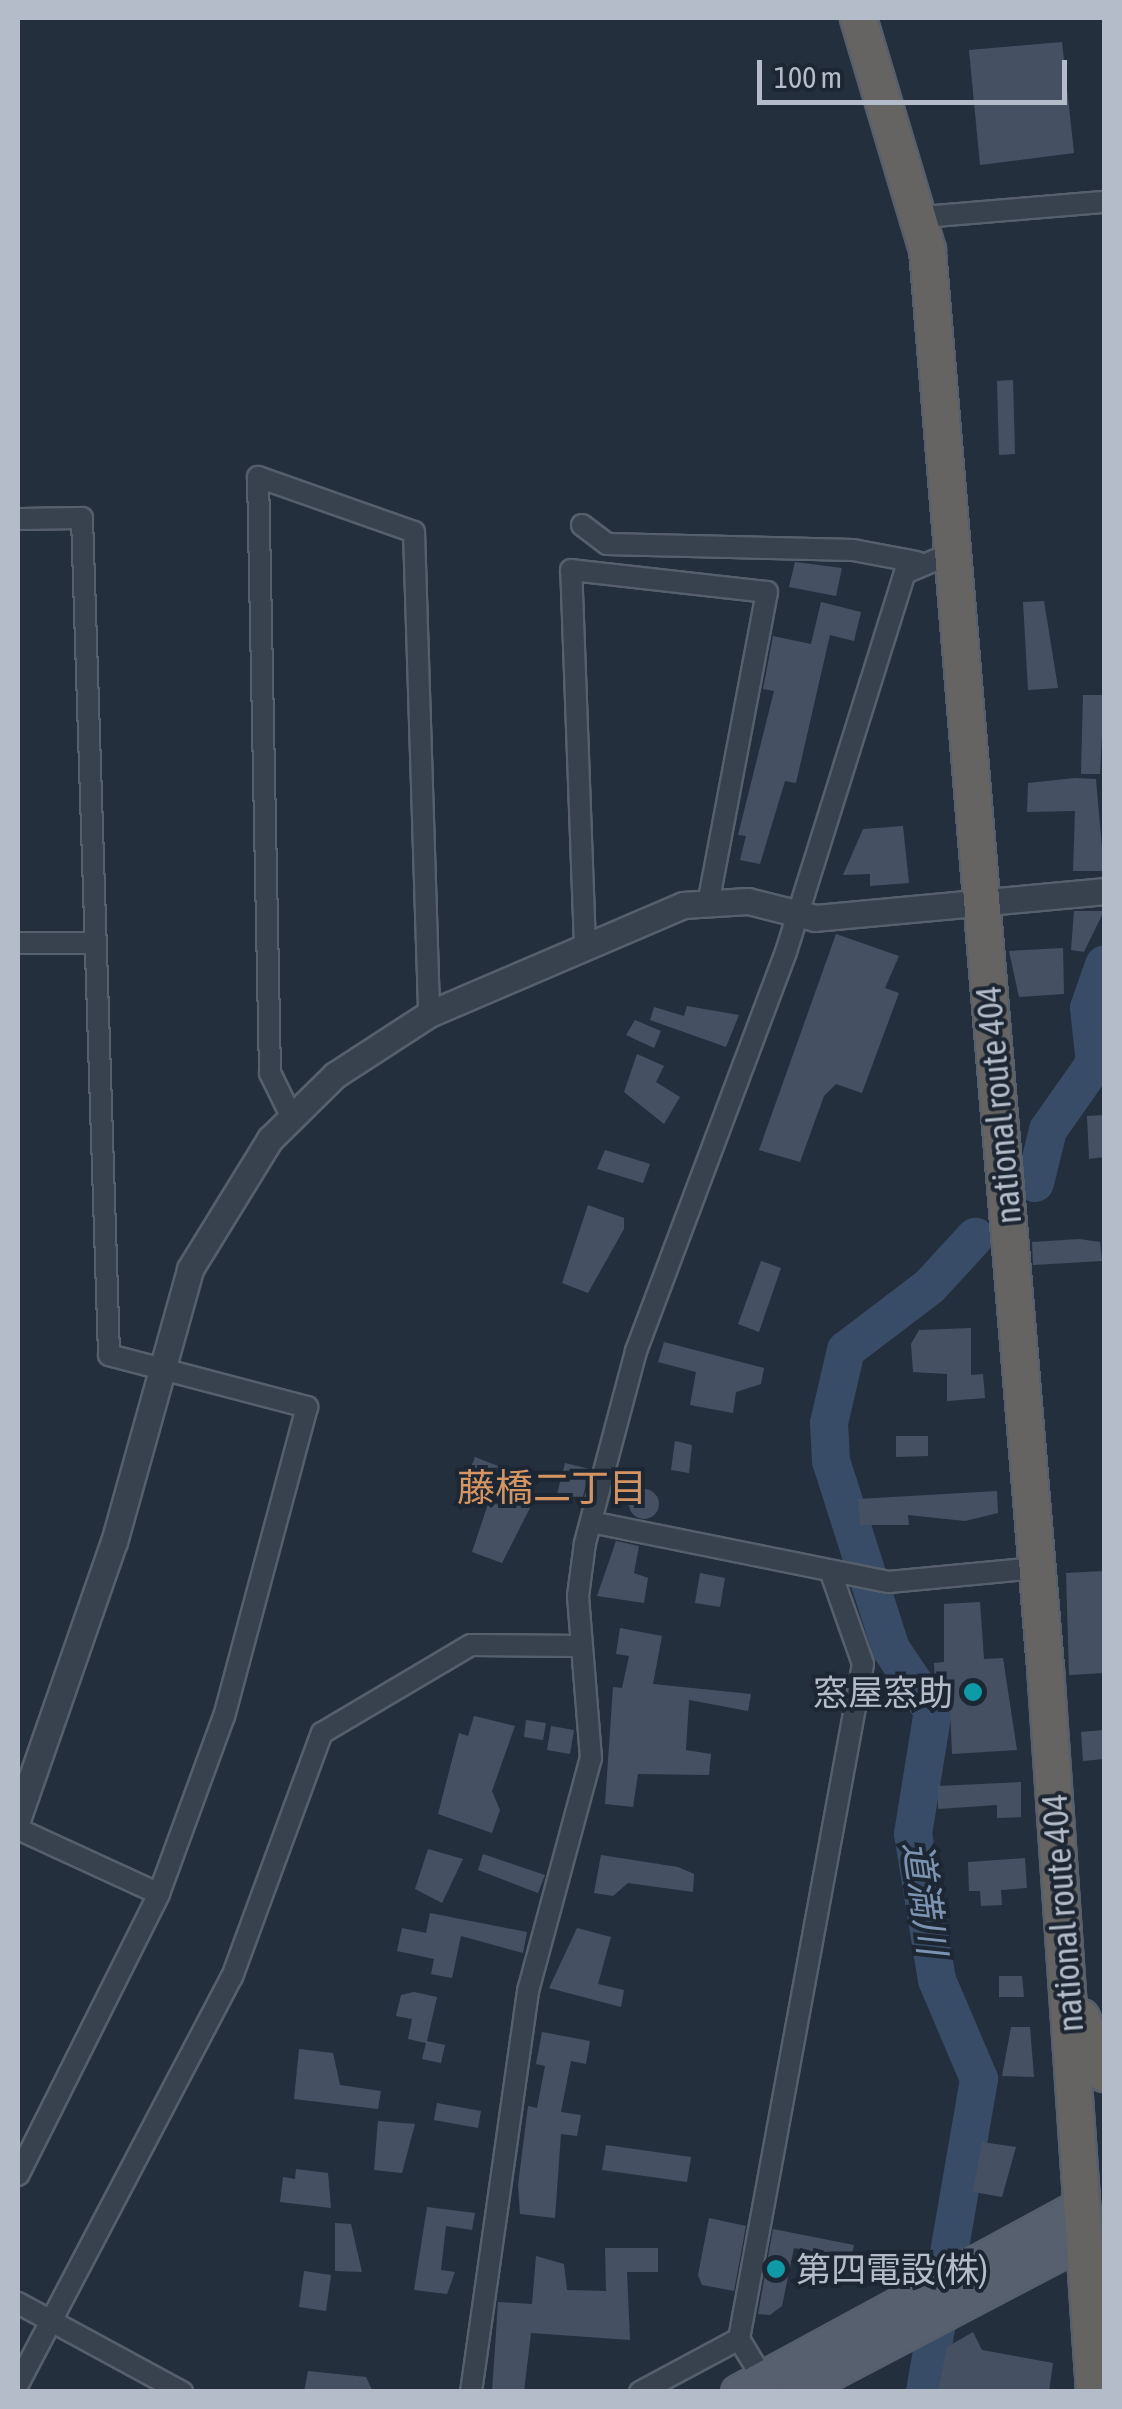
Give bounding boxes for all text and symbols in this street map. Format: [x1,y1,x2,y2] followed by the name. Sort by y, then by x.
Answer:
[762,40,1072,102] scale bar
[774,60,842,94] text: 100 m
[967,984,1029,1226] street label: national route 404
[457,1465,647,1511] district label: 藤橋二丁目
[813,1671,953,1713] place label: 窓屋窓助
[962,1681,984,1703] marker: 窓屋窓助
[1033,1793,1091,2033] street label: national route 404
[894,1838,956,1958] water label: 道満川
[796,2248,988,2290] place label: 第四電設(株)
[765,2258,787,2280] marker: 第四電設(株)

